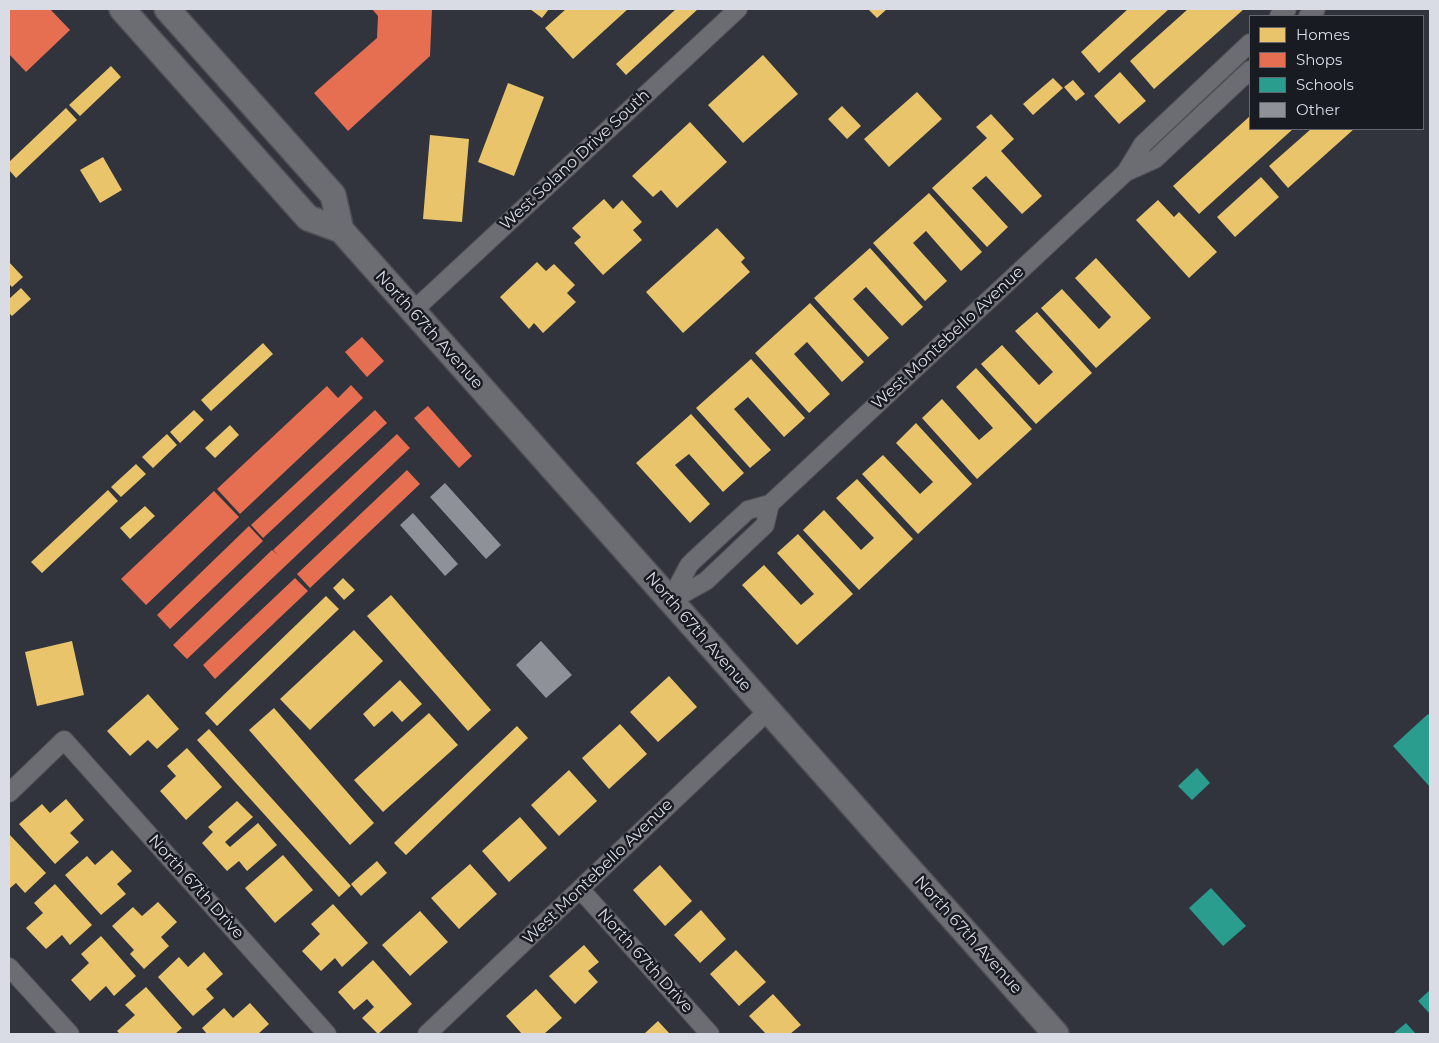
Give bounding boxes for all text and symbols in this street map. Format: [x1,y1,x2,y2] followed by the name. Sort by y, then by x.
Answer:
[1249,15,1424,130] legend
[1296,25,1350,44] text: Homes
[1296,50,1342,69] text: Shops
[1296,75,1354,94] text: Schools
[496,86,654,234] street label: West Solano Drive South
[1296,100,1340,119] text: Other
[868,263,1028,413] street label: West Montebello Avenue
[371,267,487,393] street label: North 67th Avenue
[641,568,755,696] street label: North 67th Avenue
[519,795,677,949] street label: West Montebello Avenue
[144,831,248,943] street label: North 67th Drive
[910,872,1026,998] street label: North 67th Avenue
[593,905,697,1017] street label: North 67th Drive

